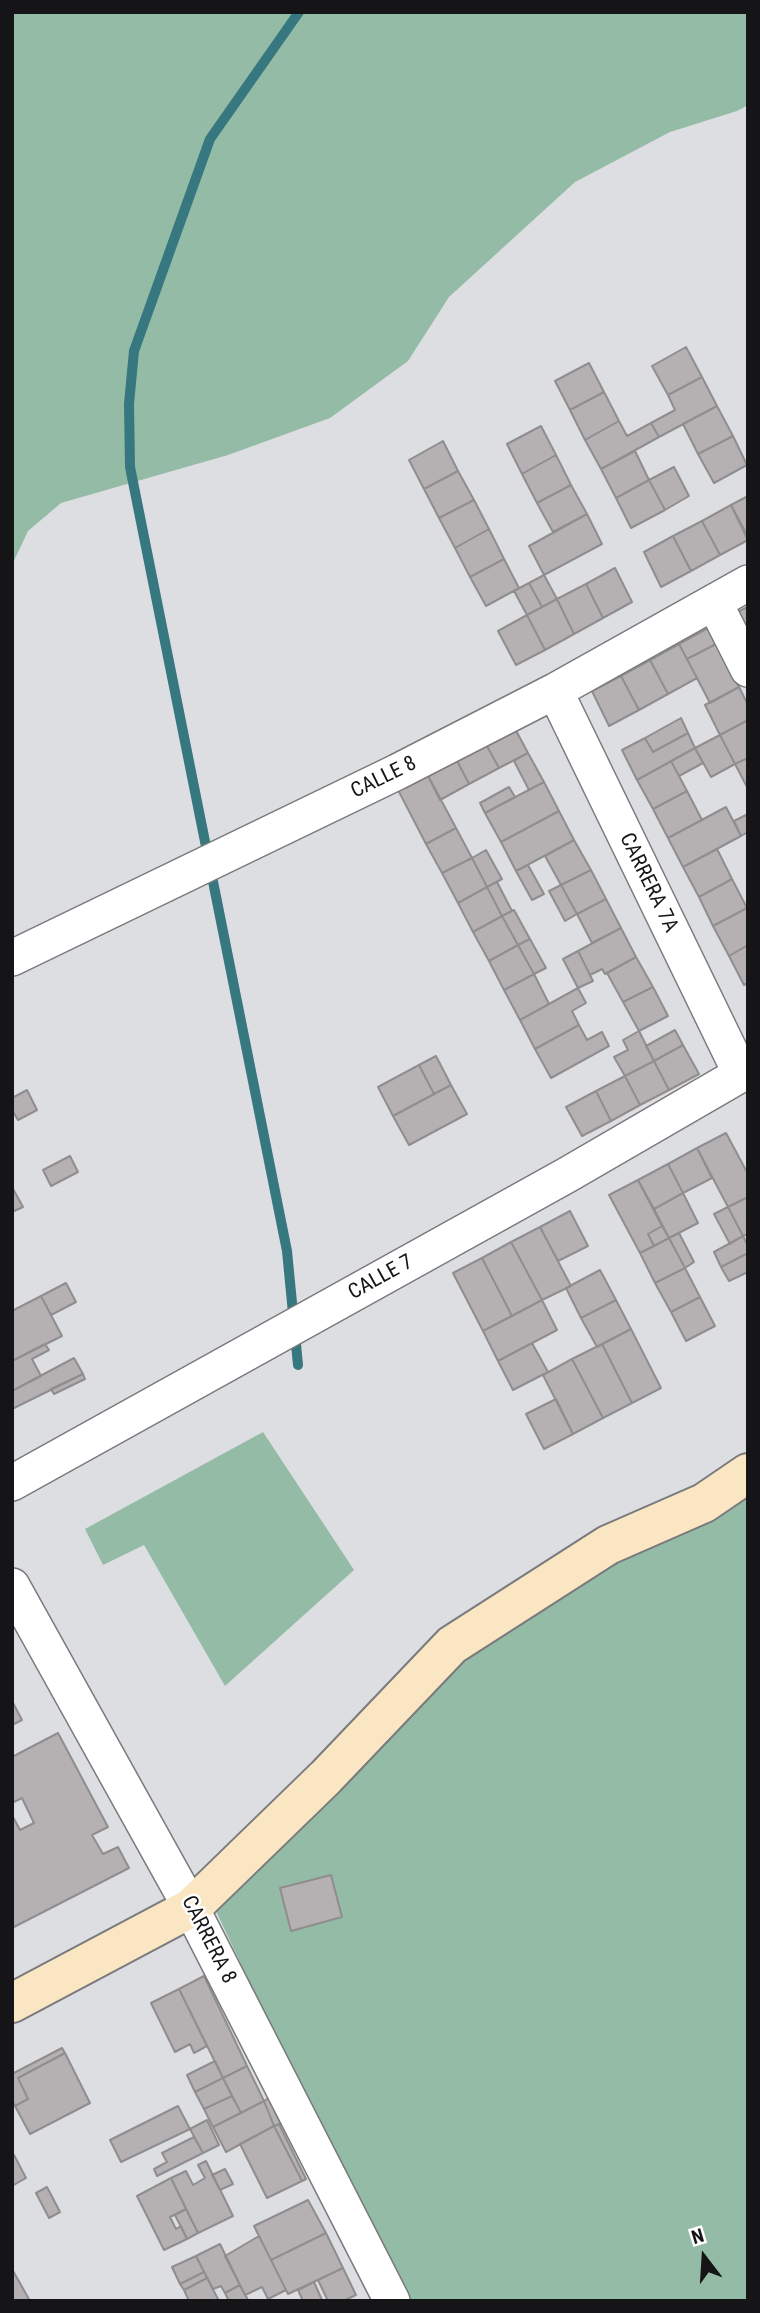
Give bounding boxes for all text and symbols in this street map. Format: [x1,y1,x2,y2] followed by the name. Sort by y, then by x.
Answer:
[347,751,421,805] street label: CALLE 8
[613,829,683,937] street label: CARRERA 7A
[344,1250,418,1306] street label: CALLE 7
[175,1892,241,1988] street label: CARRERA 8
[669,2222,739,2292] north arrow
[689,2224,707,2249] text: N

